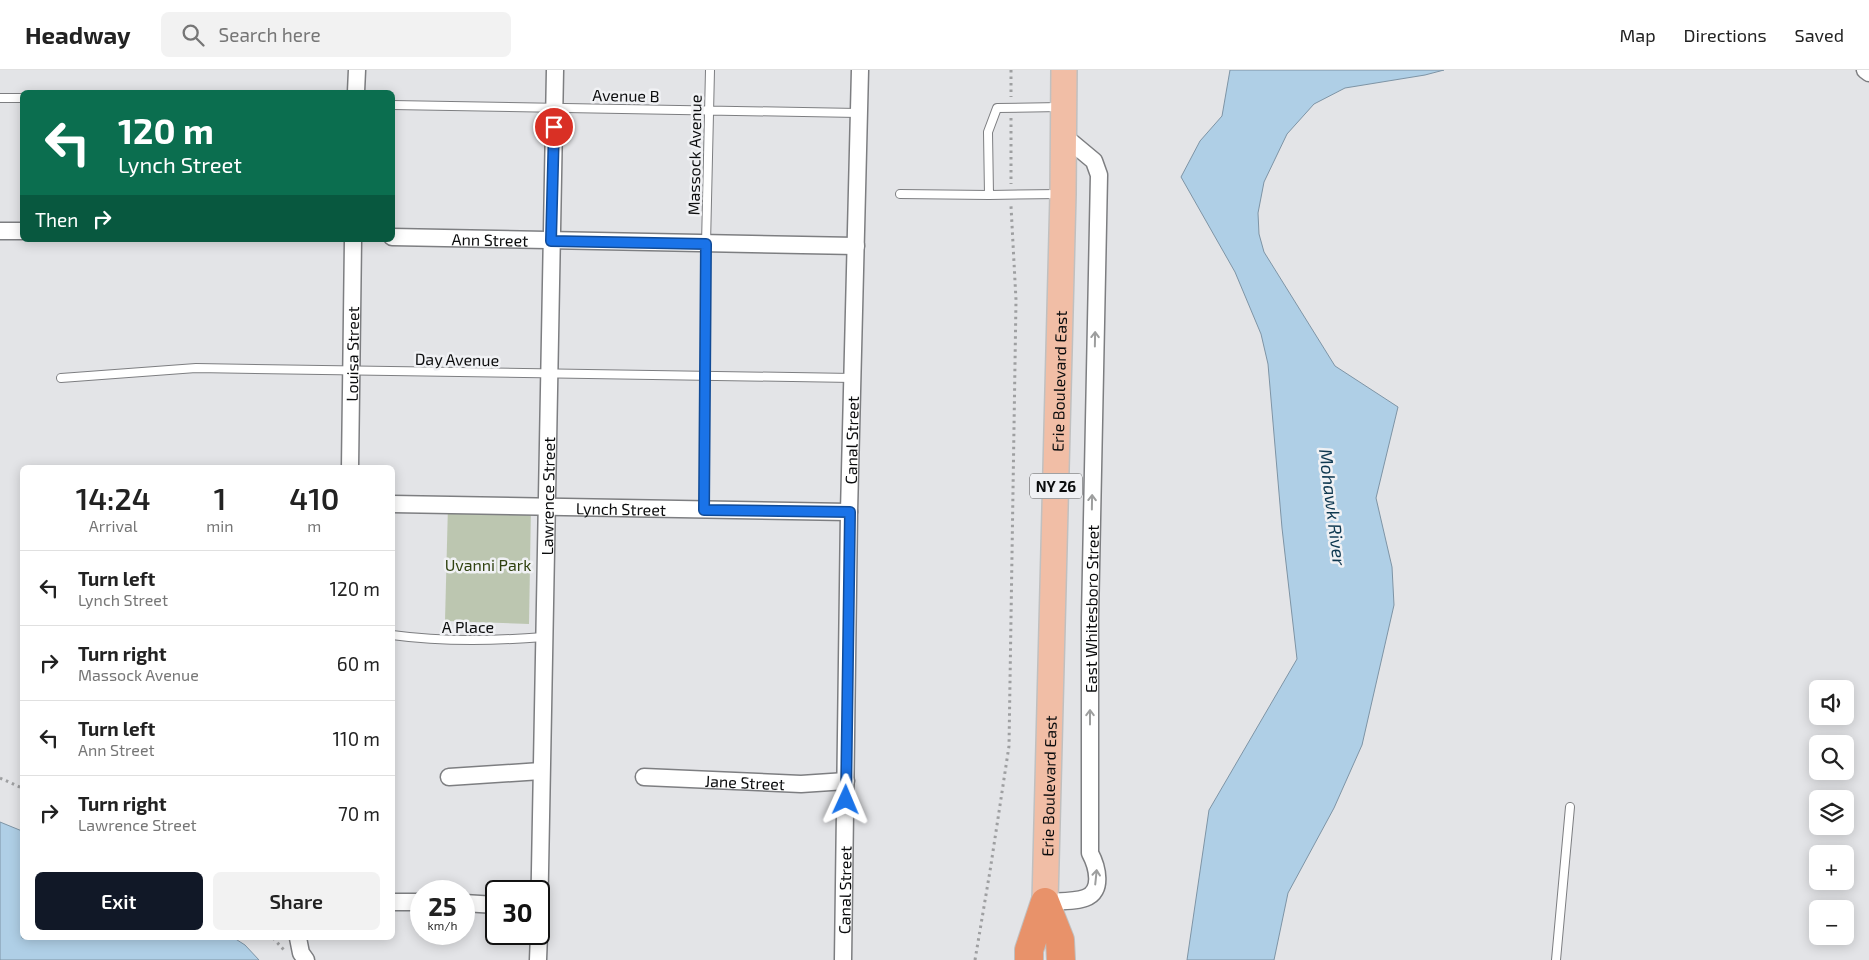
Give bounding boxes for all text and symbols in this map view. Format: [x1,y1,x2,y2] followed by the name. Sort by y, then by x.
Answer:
[161,12,511,57] search box
[25,20,131,49] text: Headway
[179,21,207,49] icon: search
[219,23,321,46] text: Search here
[1619,24,1656,46] text: Map
[1684,24,1767,46] text: Directions
[1795,24,1844,46] text: Saved
[592,85,660,105] street label: Avenue B
[683,94,705,216] street label: Massock Avenue
[533,106,575,148] pin
[118,109,214,151] text: 120 m
[35,110,100,175] icon: left
[540,113,568,141] icon: arrive
[118,151,242,177] text: Lynch Street
[88,205,116,233] icon: right
[35,208,78,231] text: Then
[451,229,528,249] street label: Ann Street
[341,306,362,402] street label: Louisa Street
[1047,310,1070,452] street label: Erie Boulevard East
[1090,331,1100,348] one-way arrow
[415,349,499,369] street label: Day Avenue
[840,396,861,485] street label: Canal Street
[536,437,558,556] street label: Lawrence Street
[1315,447,1351,567] water label: Mohawk River
[1030,474,1082,498] road number: NY 26
[76,480,151,516] text: 14:24
[214,480,226,516] text: 1
[289,480,339,516] text: 410
[1087,494,1097,510] one-way arrow
[576,498,666,518] street label: Lynch Street
[89,516,138,535] text: Arrival
[206,516,234,535] text: min
[307,516,321,535] text: m
[1081,525,1101,693] street label: East Whitesboro Street
[445,555,531,574] park label: Uvanni Park
[78,567,155,590] text: Turn left
[35,574,63,602] icon: left
[329,577,380,600] text: 120 m
[78,590,168,609] text: Lynch Street
[442,617,494,636] street label: A Place
[78,642,166,665] text: Turn right
[35,649,63,677] icon: right
[337,652,380,675] text: 60 m
[78,665,199,684] text: Massock Avenue
[1809,680,1854,945] map controls
[1809,680,1854,725] button: sound
[1085,709,1095,725] one-way arrow
[1037,715,1059,857] street label: Erie Boulevard East
[78,717,155,740] text: Turn left
[35,724,63,752] icon: left
[333,727,380,750] text: 110 m
[1809,735,1854,780] button: search
[78,740,155,759] text: Ann Street
[704,770,785,793] street label: Jane Street
[819,773,871,825] position arrow
[1809,790,1854,835] button: layers
[78,792,166,815] text: Turn right
[35,799,63,827] icon: right
[338,802,380,825] text: 70 m
[78,815,197,834] text: Lawrence Street
[1809,845,1854,890] button: +
[834,846,854,934] street label: Canal Street
[1091,870,1101,886] one-way arrow
[35,872,203,930] button: Exit
[213,872,380,930] button: Share
[485,880,550,945] speed limit sign: 30
[428,891,457,921] text: 25
[1809,900,1854,945] button: −
[428,918,457,932] text: km/h

